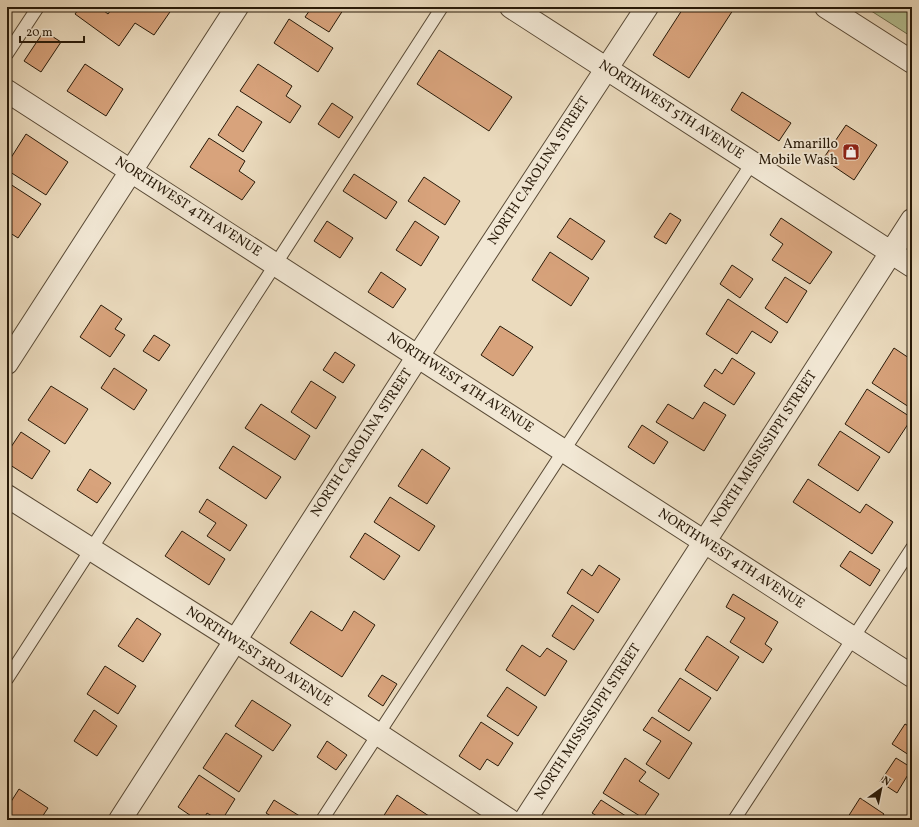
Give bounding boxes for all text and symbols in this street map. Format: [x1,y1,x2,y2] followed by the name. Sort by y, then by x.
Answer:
[20,18,84,44] scale bar
[26,25,53,41] text: 20 m
[595,56,747,164] street label: NORTHWEST 5TH AVENUE
[484,93,594,249] street label: NORTH CAROLINA STREET
[758,135,838,170] place label: Amarillo Mobile Wash
[841,142,861,162] shop icon: Amarillo Mobile Wash
[111,152,265,262] street label: NORTHWEST 4TH AVENUE
[383,328,537,438] street label: NORTHWEST 4TH AVENUE
[307,365,417,521] street label: NORTH CAROLINA STREET
[706,367,822,531] street label: NORTH MISSISSIPPI STREET
[654,504,808,614] street label: NORTHWEST 4TH AVENUE
[182,602,336,712] street label: NORTHWEST 3RD AVENUE
[530,640,646,804] street label: NORTH MISSISSIPPI STREET
[861,769,901,809] north arrow
[878,773,893,790] text: N

